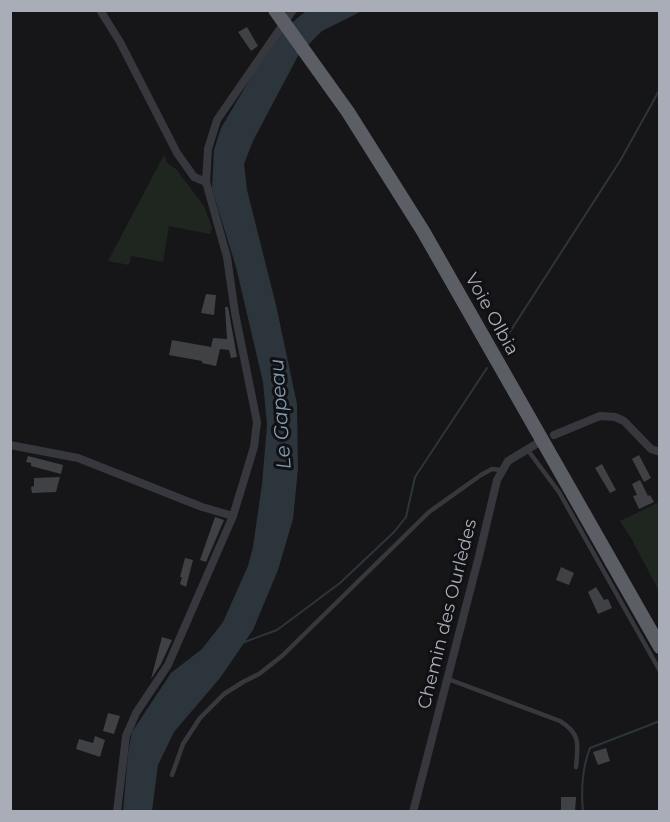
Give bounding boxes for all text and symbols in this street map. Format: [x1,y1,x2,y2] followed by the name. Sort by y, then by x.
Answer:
[460,269,524,359] street label: Voie Olbia
[264,358,296,470] water label: Le Gapeau
[413,517,481,711] street label: Chemin des Ourlèdes

